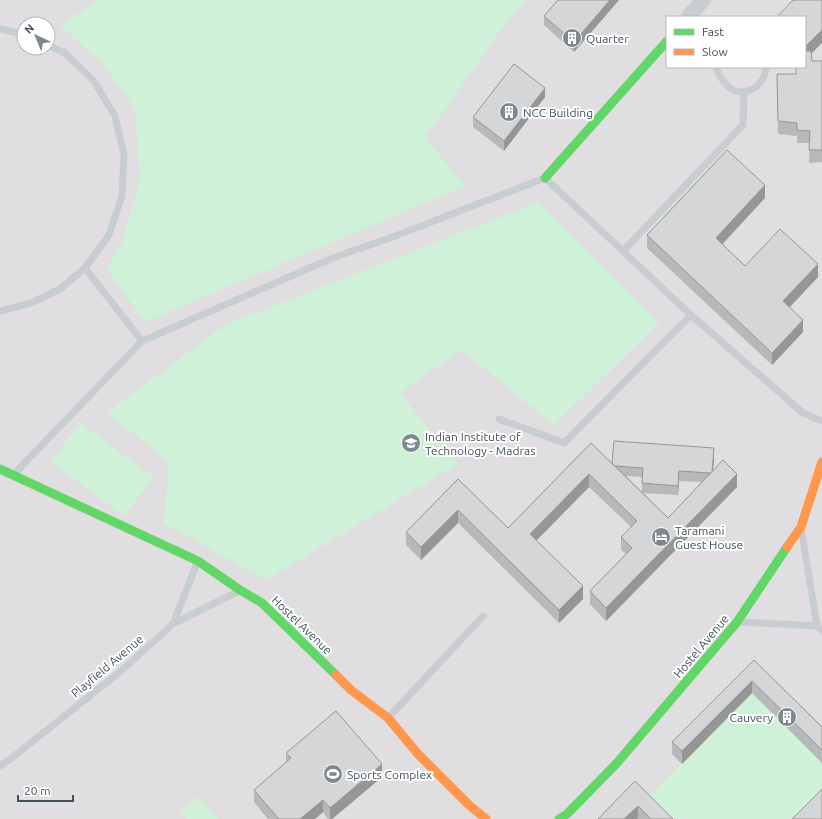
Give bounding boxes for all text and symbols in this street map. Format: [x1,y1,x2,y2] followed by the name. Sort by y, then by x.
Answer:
[16,16,56,56] north arrow
[666,16,806,68] legend
[22,22,36,36] text: N
[702,25,724,38] text: Fast
[561,27,583,49] building icon: Quarter
[586,32,629,45] place label: Quarter
[702,45,728,58] text: Slow
[498,101,520,123] building icon: NCC Building
[523,106,593,119] place label: NCC Building
[425,430,535,457] place label: Indian Institute of Technology - Madras
[400,432,422,454] school or university icon: Indian Institute of Technology - Madras
[675,524,743,551] place label: Taramani Guest House
[650,526,672,548] hotel icon: Taramani Guest House
[269,593,335,657] street label: Hostel Avenue
[671,612,731,680] street label: Hostel Avenue
[68,632,146,700] street label: Playfield Avenue
[776,706,798,728] building icon: Cauvery
[730,711,773,724] place label: Cauvery
[322,763,344,785] sports icon: Sports Complex
[347,768,432,781] place label: Sports Complex
[18,777,73,803] scale bar
[24,784,51,797] text: 20 m

